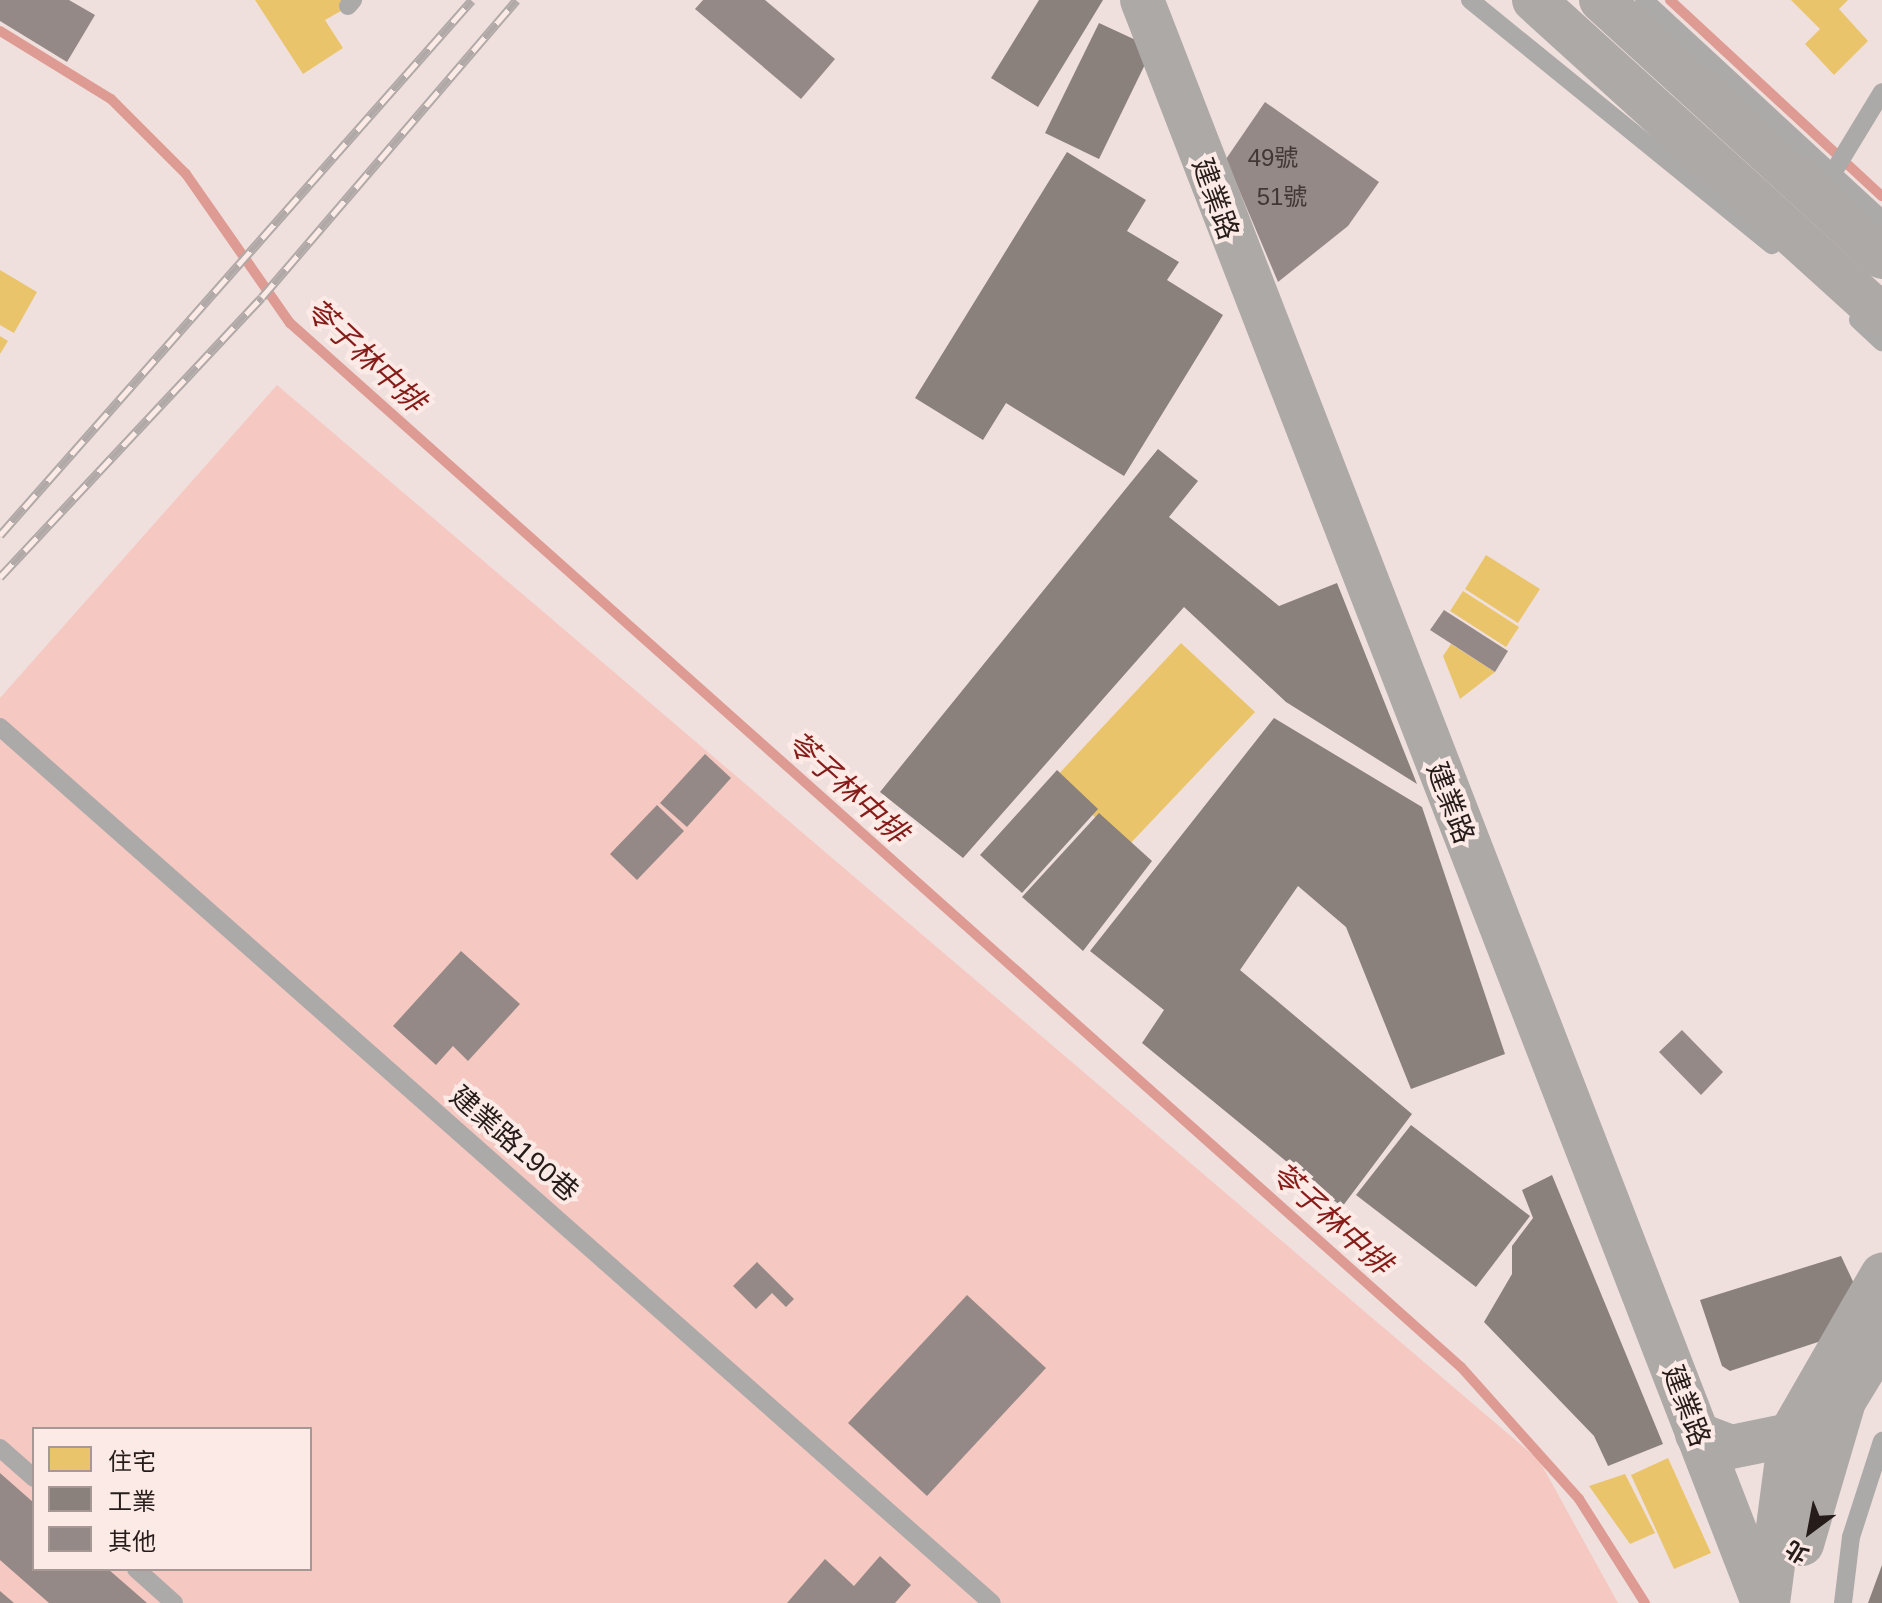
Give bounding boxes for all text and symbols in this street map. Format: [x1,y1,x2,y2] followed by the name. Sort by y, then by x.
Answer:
[1248,144,1298,172] house number: 49號
[1185,154,1245,244] street label: 建業路
[1257,183,1307,211] house number: 51號
[298,292,432,420] water label: 苓子林中排
[779,724,915,852] water label: 苓子林中排
[1419,758,1481,848] street label: 建業路
[443,1079,585,1209] street label: 建業路190巷
[1263,1155,1399,1283] water label: 苓子林中排
[1655,1361,1717,1451] street label: 建業路
[32,1427,312,1571] legend
[108,1448,156,1475] text: 住宅
[108,1488,156,1515] text: 工業
[1770,1491,1850,1571] north arrow
[108,1528,156,1555] text: 其他
[1781,1535,1813,1568] text: 北

